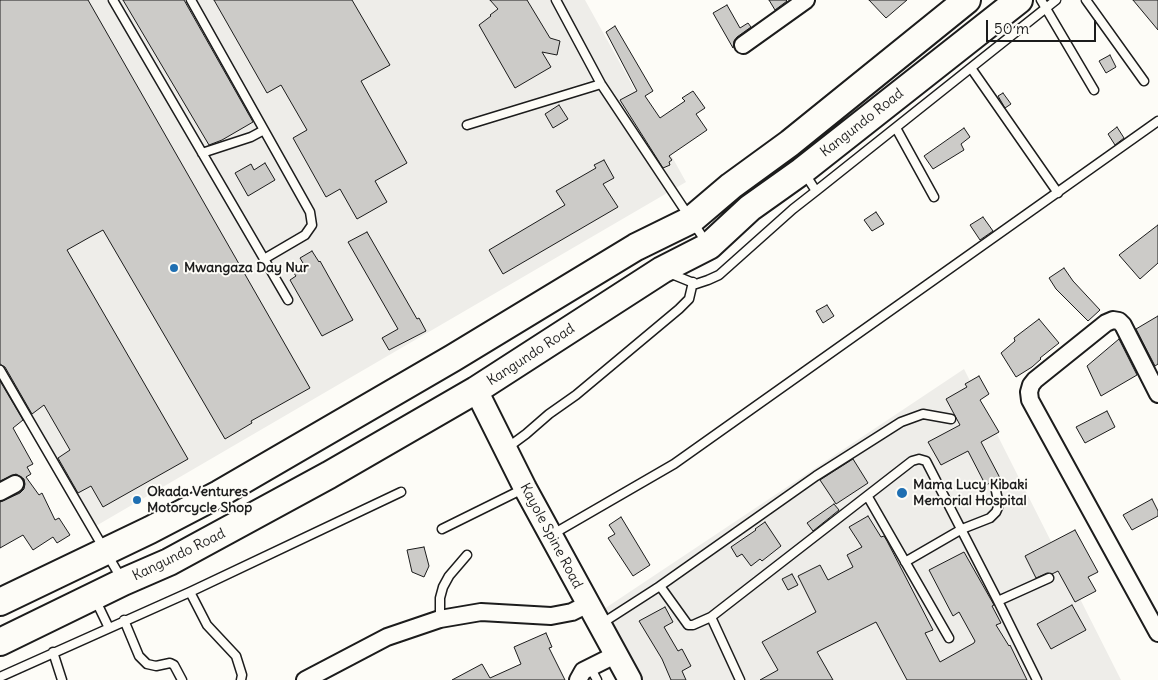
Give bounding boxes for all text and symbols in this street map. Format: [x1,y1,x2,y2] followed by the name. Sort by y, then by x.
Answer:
[988,10,1098,42] scale bar
[994,19,1029,38] text: 50 m
[817,85,907,161] street label: Kangundo Road
[184,260,309,276] place label: Mwangaza Day Nur
[168,262,180,274] marker: Mwangaza Day Nur
[484,320,578,390] street label: Kangundo Road
[913,477,1028,510] place label: Mama Lucy Kibaki Memorial Hospital
[516,480,586,592] street label: Kayole Spine Road
[147,484,252,516] place label: Okada Ventures Motorcycle Shop
[895,486,909,500] marker: Mama Lucy Kibaki Memorial Hospital
[131,494,143,506] marker: Okada Ventures Motorcycle Shop
[130,525,228,585] street label: Kangundo Road

